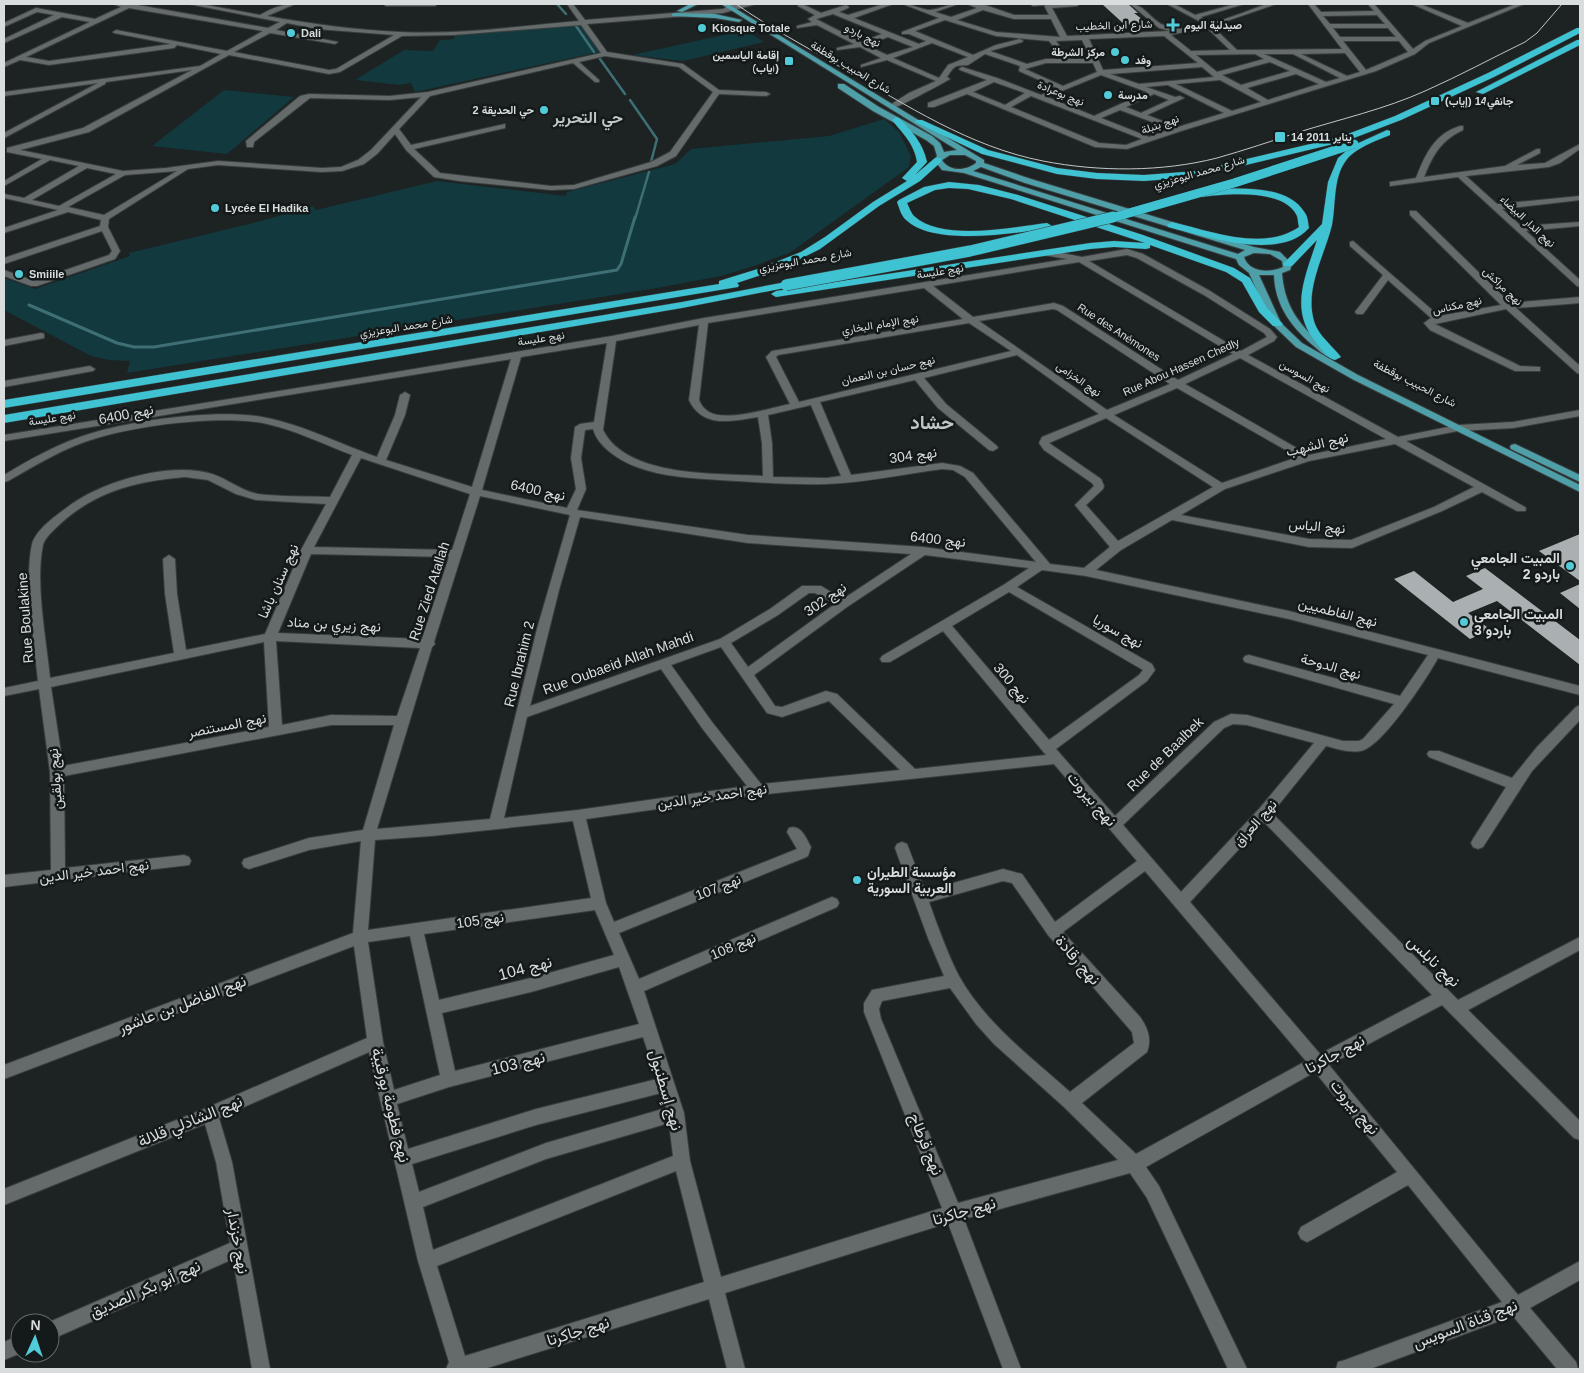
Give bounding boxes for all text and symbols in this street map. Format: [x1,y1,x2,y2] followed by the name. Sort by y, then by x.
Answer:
[1075,18,1153,34] street label: شارع ابن الخطيب
[1166,18,1180,32] marker: صيدلية اليوم
[1184,19,1242,33] place label: صيدلية اليوم
[842,21,883,51] street label: نهج باردو
[696,22,708,34] marker: Kiosque Totale
[712,22,790,34] place label: Kiosque Totale
[285,27,297,39] marker: Dali
[301,27,321,39] place label: Dali
[808,38,893,98] street label: شارع الحبيب بوقطفة
[1051,46,1105,59] place label: مركز الشرطة
[1109,46,1121,58] marker: مركز الشرطة
[712,49,779,75] place label: إقامة الياسمين (إياب)
[1119,54,1131,66] marker: وفد
[1135,54,1151,67] place label: وفد
[783,55,795,67] marker: إقامة الياسمين (إياب)
[1035,78,1086,110] street label: نهج بوعرادة
[1102,89,1114,101] marker: مدرسة
[1118,89,1148,102] place label: مدرسة
[1429,95,1441,107] marker: جانفي14 (إياب)
[1445,95,1514,110] place label: جانفي14 (إياب)
[473,104,535,119] place label: حي الحديقة 2
[538,104,550,116] marker: حي الحديقة 2
[552,109,623,131] district label: حي التحرير
[1140,112,1181,138] street label: نهج بنبلة
[1273,130,1287,144] marker: 14 يناير 2011
[1291,131,1352,144] place label: 14 يناير 2011
[1152,153,1247,195] street label: شارع محمد البوعزيزي
[1497,193,1558,251] street label: نهج الدار البيضاء
[209,202,221,214] marker: Lycée El Hadika
[225,202,309,214] place label: Lycée El Hadika
[758,246,853,278] street label: شارع محمد البوعزيزي
[916,261,965,283] street label: نهج عليسة
[1480,264,1525,309] street label: نهج مراكش
[13,268,25,280] marker: Smiiile
[29,268,64,280] place label: Smiiile
[1431,294,1483,318] street label: نهج مكناس
[1075,301,1163,363] street label: Rue des Anémones
[841,312,920,340] street label: نهج الإمام البخاري
[359,313,454,343] street label: شارع محمد البوعزيزي
[517,328,566,350] street label: نهج عليسة
[1121,336,1241,398] street label: Rue Abou Hassen Chedly
[840,353,937,389] street label: نهج حسان بن النعمان
[1277,357,1332,397] street label: نهج السوسن
[1371,357,1459,411] street label: شارع الحبيب بوقطفة
[1053,359,1104,400] street label: نهج الخزامى
[97,401,155,430] street label: نهج 6400
[28,408,77,430] street label: نهج عليسة
[910,412,954,433] district label: حشاد
[1284,429,1351,462] street label: نهج الشهب
[888,444,938,469] street label: نهج 304
[508,476,567,507] street label: نهج 6400
[1288,516,1346,539] street label: نهج الياس
[909,528,967,553] street label: نهج 6400
[406,540,452,642] street label: Rue Zied Atallah
[254,541,304,622] street label: نهج سنان باشا
[1471,550,1560,583] place label: المبيت الجامعي باردو 2
[1564,560,1576,572] marker: المبيت الجامعي باردو 2
[14,572,36,664] street label: Rue Boulakine
[801,579,851,622] street label: نهج 302
[1296,594,1379,632] street label: نهج الفاطميين
[1474,606,1563,639] place label: المبيت الجامعي باردو 3
[1089,611,1146,654] street label: نهج سوريا
[286,614,381,638] street label: نهج زيري بن مناد
[1458,616,1470,628] marker: المبيت الجامعي باردو 3
[501,619,537,709] street label: Rue Ibrahim 2
[541,628,695,698] street label: Rue Oubaeid Allah Mahdi
[1298,650,1363,685] street label: نهج الدوحة
[988,660,1034,708] street label: نهج 300
[186,710,268,744] street label: نهج المستنصر
[1124,713,1207,794] street label: Rue de Baalbek
[45,748,68,810] street label: نهج بولقين
[1062,768,1120,831] street label: نهج بيروت
[656,780,768,815] street label: نهج احمد خير الدين
[1230,796,1282,852] street label: نهج العراق
[38,856,150,889] street label: نهج احمد خير الدين
[867,864,956,897] place label: مؤسسة الطيران العربية السورية
[693,871,744,906] street label: نهج 107
[851,874,863,886] marker: مؤسسة الطيران العربية السورية
[455,909,505,934] street label: نهج 105
[708,929,759,965] street label: نهج 108
[1050,932,1104,990] street label: نهج رقادة
[1402,932,1464,992] street label: نهج نابلس
[496,953,554,986] street label: نهج 104
[115,972,249,1039] street label: نهج الفاضل بن عاشور
[1303,1031,1369,1079] street label: نهج جاكرتا
[366,1046,413,1165] street label: نهج فطومة بورقيبة
[489,1048,547,1081] street label: نهج 103
[643,1048,686,1133] street label: نهج إسطنبول
[1325,1076,1383,1140] street label: نهج بيروت
[135,1092,246,1154] street label: نهج الشادلي قلالة
[903,1110,946,1179] street label: نهج قرطاج
[931,1194,998,1231] street label: نهج جاكرتا
[221,1206,252,1276] street label: نهج خزندار
[87,1257,204,1324] street label: نهج أبو بكر الصديق
[1410,1296,1521,1355] street label: نهج قناة السويس
[10,1313,60,1363] north arrow
[545,1313,612,1351] street label: نهج جاكرتا
[30,1317,41,1333] text: N

